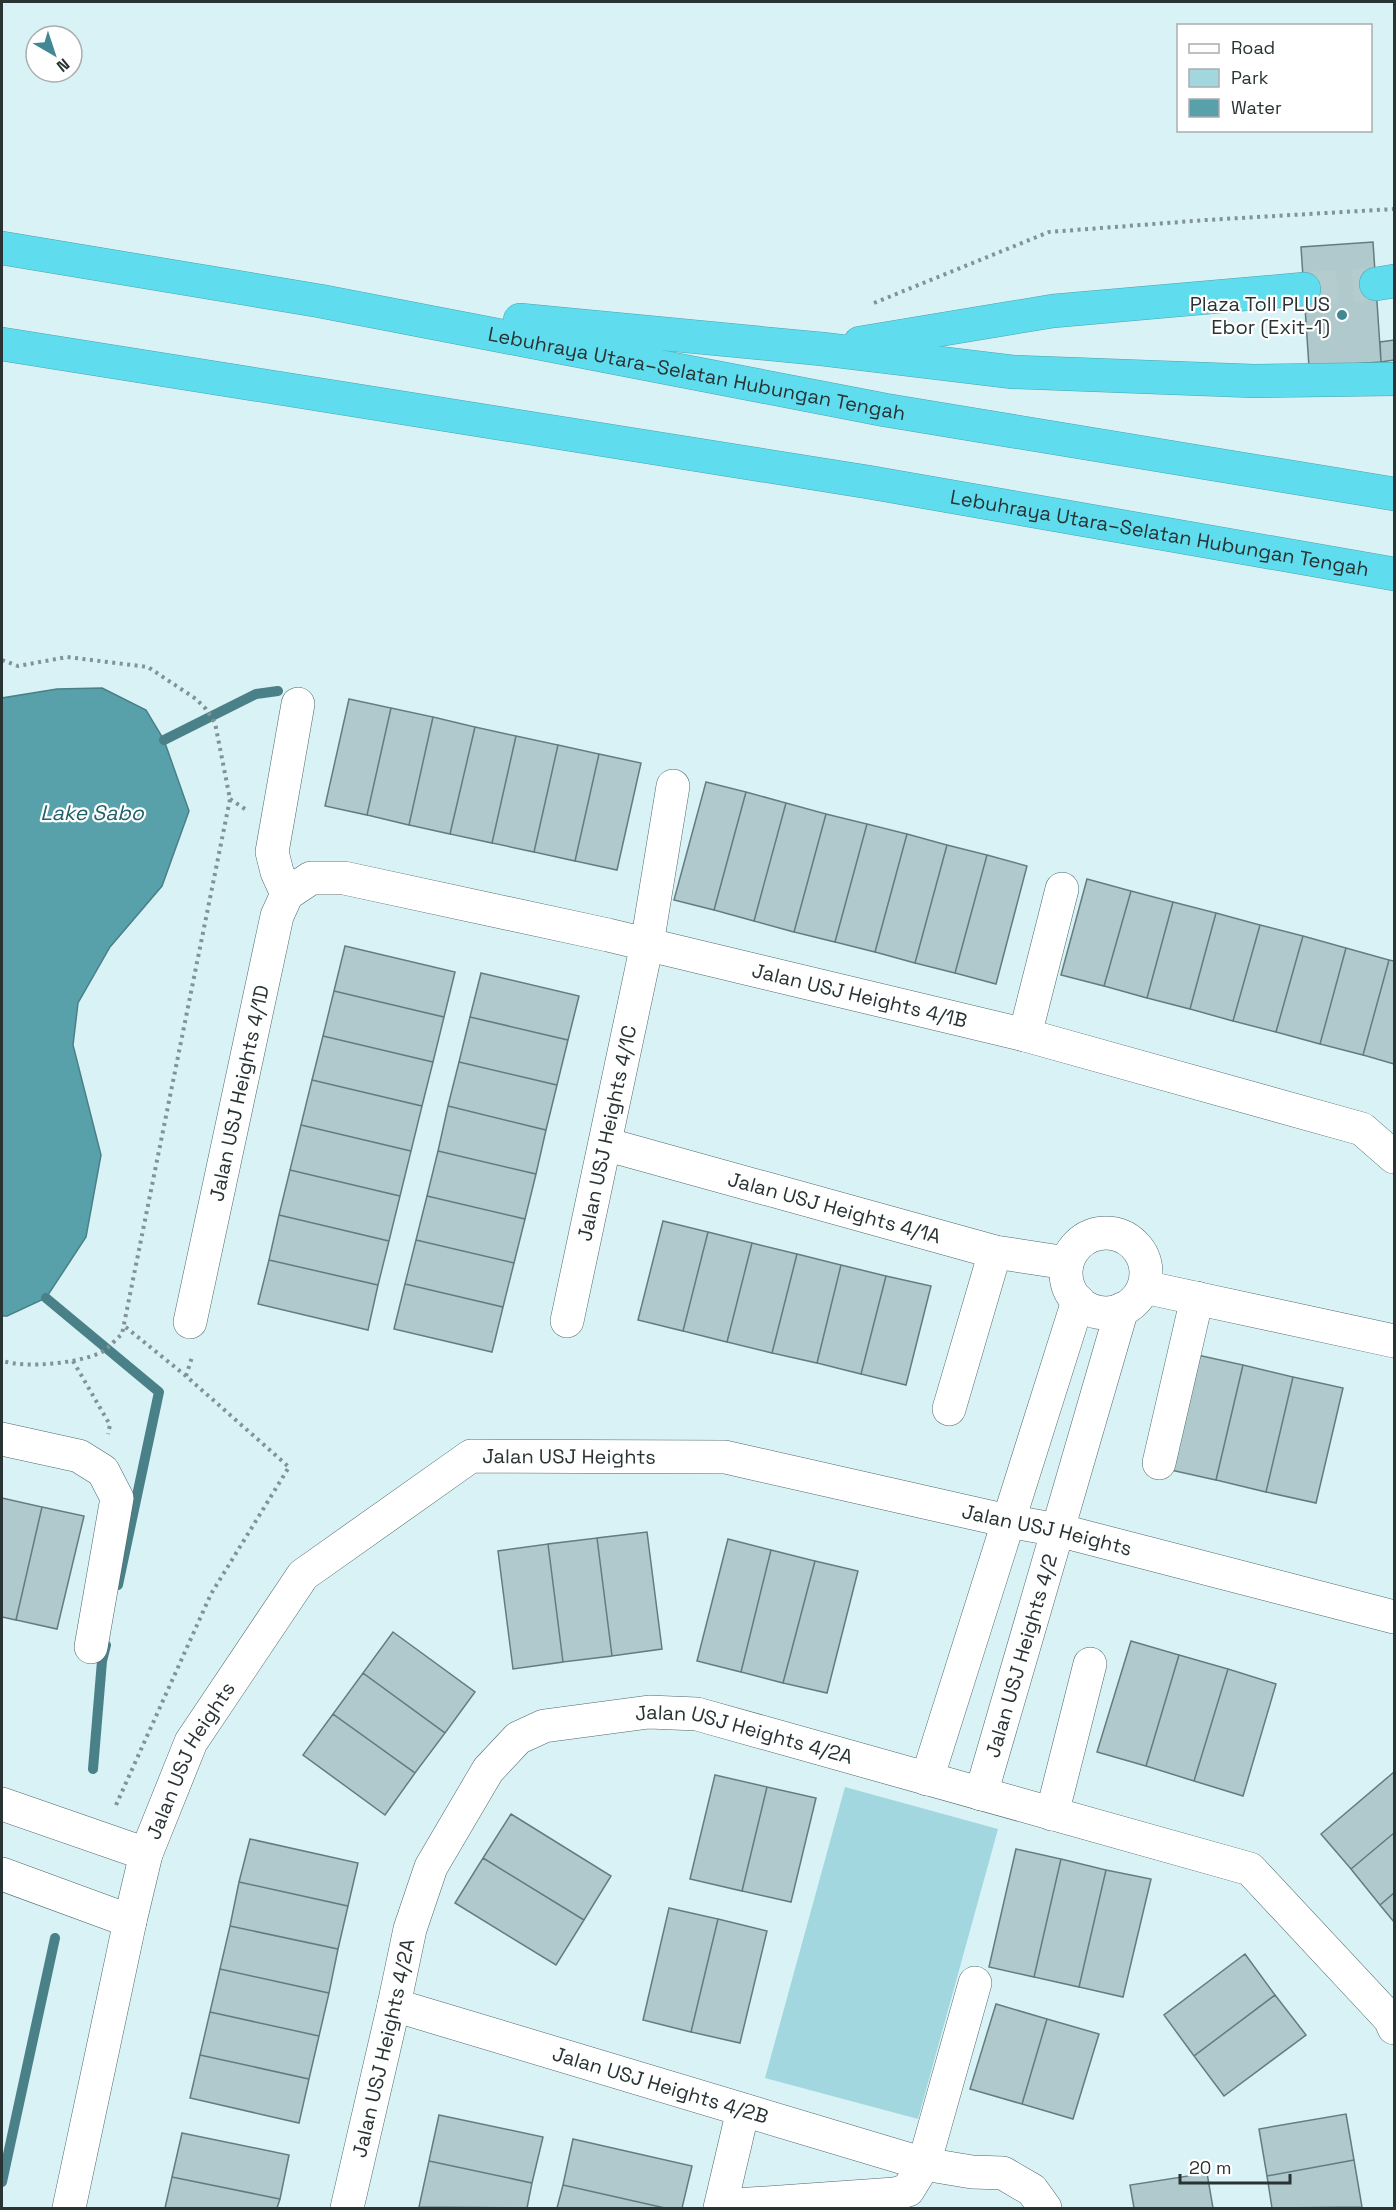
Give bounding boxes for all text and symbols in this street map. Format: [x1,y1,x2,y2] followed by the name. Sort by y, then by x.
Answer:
[24,24,84,84] north arrow
[1177,24,1372,132] legend
[1231,36,1275,59] text: Road
[52,54,74,77] text: N
[1231,66,1269,89] text: Park
[1231,96,1282,119] text: Water
[1190,291,1330,340] place label: Plaza Toll PLUS Ebor (Exit-1)
[1335,308,1349,322] marker: Plaza Toll PLUS Ebor (Exit-1)
[486,321,907,426] street label: Lebuhraya Utara–Selatan Hubungan Tengah
[948,484,1371,582] street label: Lebuhraya Utara–Selatan Hubungan Tengah
[40,799,145,826] water label: Lake Sabo
[749,957,970,1034] street label: Jalan USJ Heights 4/1B
[203,983,275,1204] street label: Jalan USJ Heights 4/1D
[571,1023,642,1244] street label: Jalan USJ Heights 4/1C
[725,1166,944,1249] street label: Jalan USJ Heights 4/1A
[482,1443,656,1470] street label: Jalan USJ Heights
[959,1498,1135,1562] street label: Jalan USJ Heights
[979,1551,1063,1761] street label: Jalan USJ Heights 4/2
[140,1677,241,1843] street label: Jalan USJ Heights
[633,1699,856,1770] street label: Jalan USJ Heights 4/2A
[346,1936,421,2160] street label: Jalan USJ Heights 4/2A
[549,2040,771,2130] street label: Jalan USJ Heights 4/2B
[1180,2147,1290,2185] scale bar
[1189,2156,1232,2179] text: 20 m

